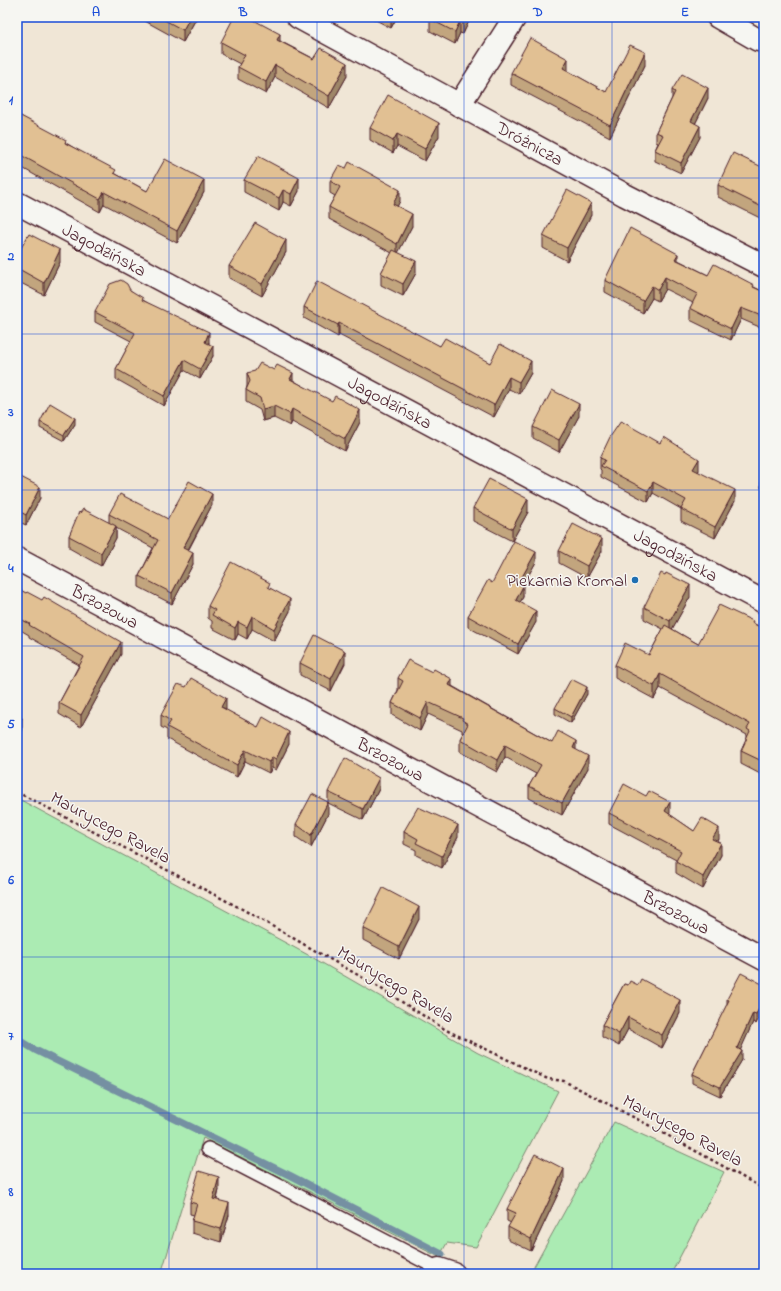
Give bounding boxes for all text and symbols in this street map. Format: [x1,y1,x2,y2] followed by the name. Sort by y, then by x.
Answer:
[92,3,100,22] text: A
[238,3,248,22] text: B
[386,3,394,22] text: C
[532,3,543,22] text: D
[681,3,689,22] text: E
[9,91,14,110] text: 1
[490,116,567,174] street label: Dróżnicza
[56,218,150,285] street label: Jagodzińska
[7,247,15,266] text: 2
[342,371,436,437] street label: Jagodzińska
[7,403,14,422] text: 3
[628,523,722,590] street label: Jagodzińska
[7,559,14,578] text: 4
[506,569,627,595] place label: Piekarnia Kromal
[630,575,640,585] marker: Piekarnia Kromal
[65,579,143,637] street label: Brzozowa
[7,715,15,734] text: 5
[351,732,428,790] street label: Brzozowa
[45,786,175,872] street label: Maurycego Ravela
[7,871,14,890] text: 6
[636,885,714,943] street label: Brzozowa
[331,940,459,1032] street label: Maurycego Ravela
[8,1027,14,1046] text: 7
[617,1089,747,1175] street label: Maurycego Ravela
[8,1183,14,1202] text: 8

